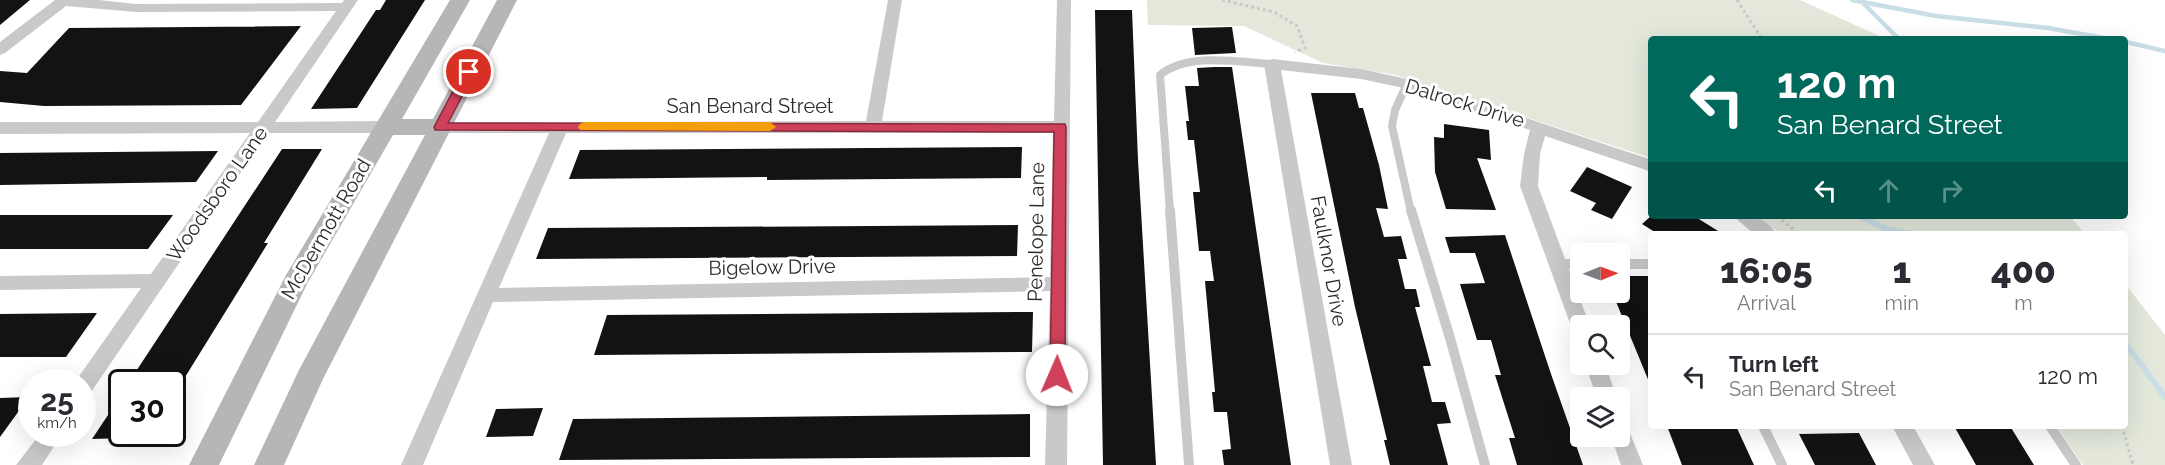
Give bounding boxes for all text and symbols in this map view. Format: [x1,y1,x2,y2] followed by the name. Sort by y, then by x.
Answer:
[443,46,494,97] pin
[452,55,485,88] icon: arrive
[1777,59,1896,108] text: 120 m
[1678,60,1756,138] icon: left
[1402,73,1528,133] street label: Dalrock Drive
[666,94,834,118] street label: San Benard Street
[1777,109,2003,140] text: San Benard Street
[161,122,273,266] street label: Woodsboro Lane
[276,155,376,303] street label: McDermott Road
[1023,162,1049,302] street label: Penelope Lane
[1809,174,1842,207] icon: left
[1872,174,1905,207] icon: ahead
[1935,174,1968,207] icon: right
[1306,194,1352,328] street label: Faulknor Drive
[1570,243,1630,303] north arrow
[1570,243,1630,447] map controls
[1720,249,1813,291] text: 16:05
[1892,249,1911,291] text: 1
[1991,249,2056,291] text: 400
[708,254,836,280] street label: Bigelow Drive
[1737,291,1796,315] text: Arrival
[1885,291,1919,315] text: min
[2014,291,2033,315] text: m
[1570,315,1630,375] button: search
[1025,343,1089,407] position arrow
[1729,351,1819,377] text: Turn left
[1678,360,1711,393] icon: left
[2038,363,2098,389] text: 120 m
[108,369,186,447] speed limit sign: 30
[1729,377,1896,401] text: San Benard Street
[40,383,74,418] text: 25
[1570,387,1630,447] button: layers
[37,414,77,432] text: km/h

